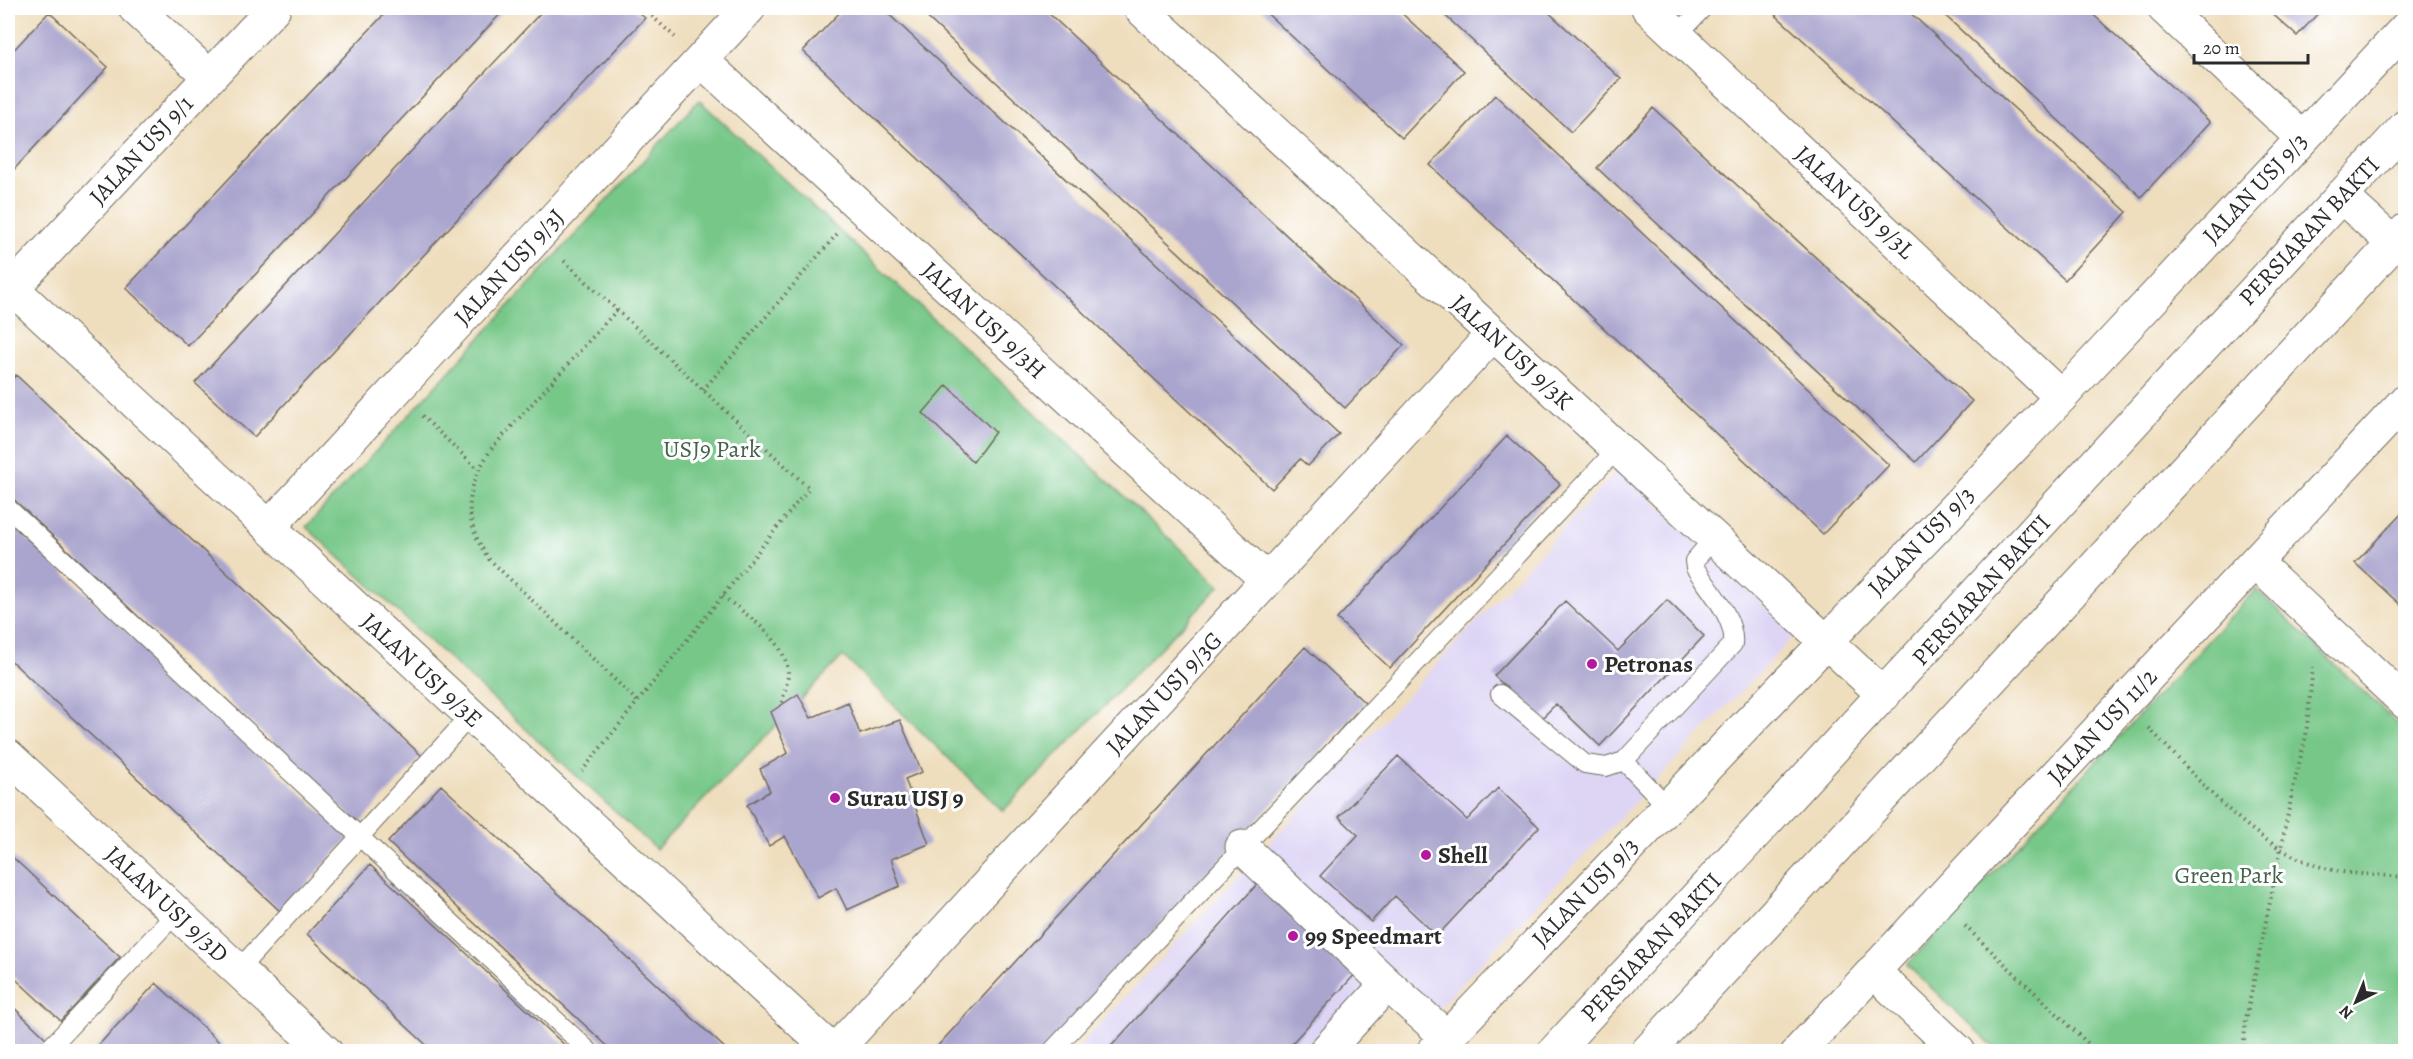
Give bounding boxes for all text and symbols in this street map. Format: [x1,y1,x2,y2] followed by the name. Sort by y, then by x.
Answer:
[2194,27,2308,65] scale bar
[2203,36,2240,60] text: 20 m
[82,88,200,212] street label: JALAN USJ 9/1
[2195,126,2315,250] street label: JALAN USJ 9/3
[1788,138,1922,266] street label: JALAN USJ 9/3L
[2231,149,2387,313] street label: PERSIARAN BAKTI
[447,202,571,332] street label: JALAN USJ 9/3J
[915,254,1053,386] street label: JALAN USJ 9/3H
[1444,287,1580,417] street label: JALAN USJ 9/3K
[663,433,761,465] park label: USJ9 Park
[1861,479,1981,603] street label: JALAN USJ 9/3
[1905,508,2057,672] street label: PERSIARAN BAKTI
[354,605,490,735] street label: JALAN USJ 9/3E
[1099,625,1229,761] street label: JALAN USJ 9/3G
[1604,648,1693,680] place label: Petronas
[1585,657,1599,671] marker: Petronas
[2040,661,2164,791] street label: JALAN USJ 11/2
[847,782,964,814] place label: Surau USJ 9
[828,791,842,805] marker: Surau USJ 9
[1525,830,1645,954] street label: JALAN USJ 9/3
[98,839,236,969] street label: JALAN USJ 9/3D
[1438,839,1488,871] place label: Shell
[1419,848,1433,862] marker: Shell
[2175,859,2284,891] park label: Green Park
[1573,865,1729,1029] street label: PERSIARAN BAKTI
[1305,920,1442,952] place label: 99 Speedmart
[1286,929,1300,943] marker: 99 Speedmart
[2326,972,2386,1032] north arrow
[2334,1000,2358,1024] text: N

